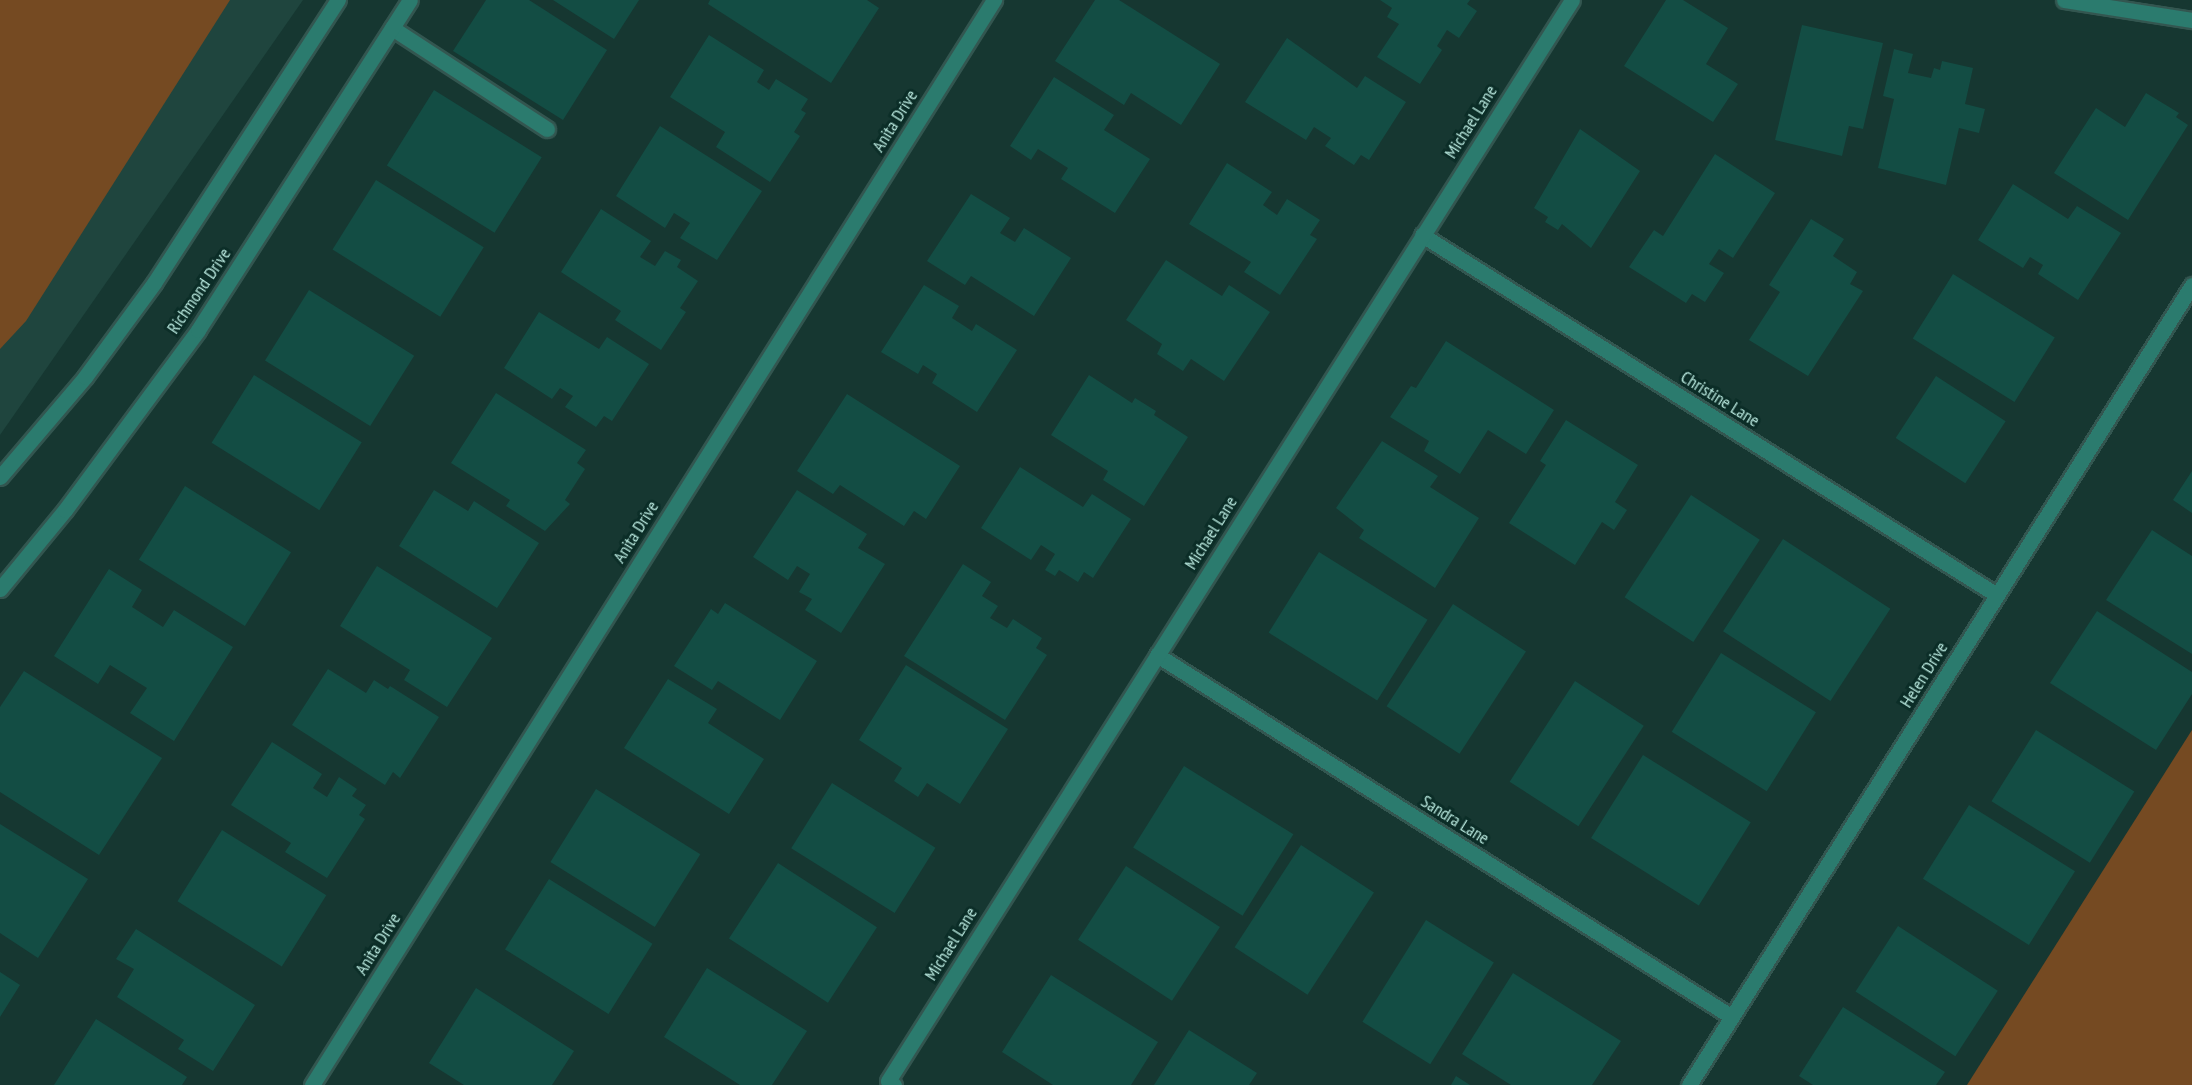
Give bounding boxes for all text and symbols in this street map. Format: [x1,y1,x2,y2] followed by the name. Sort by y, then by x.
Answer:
[1440,81,1502,163] street label: Michael Lane
[868,86,922,156] street label: Anita Drive
[162,244,236,338] street label: Richmond Drive
[1677,366,1763,432] street label: Christine Lane
[1180,492,1242,574] street label: Michael Lane
[609,497,663,567] street label: Anita Drive
[1895,638,1953,712] street label: Helen Drive
[1417,791,1493,849] street label: Sandra Lane
[920,903,982,985] street label: Michael Lane
[351,909,405,979] street label: Anita Drive

